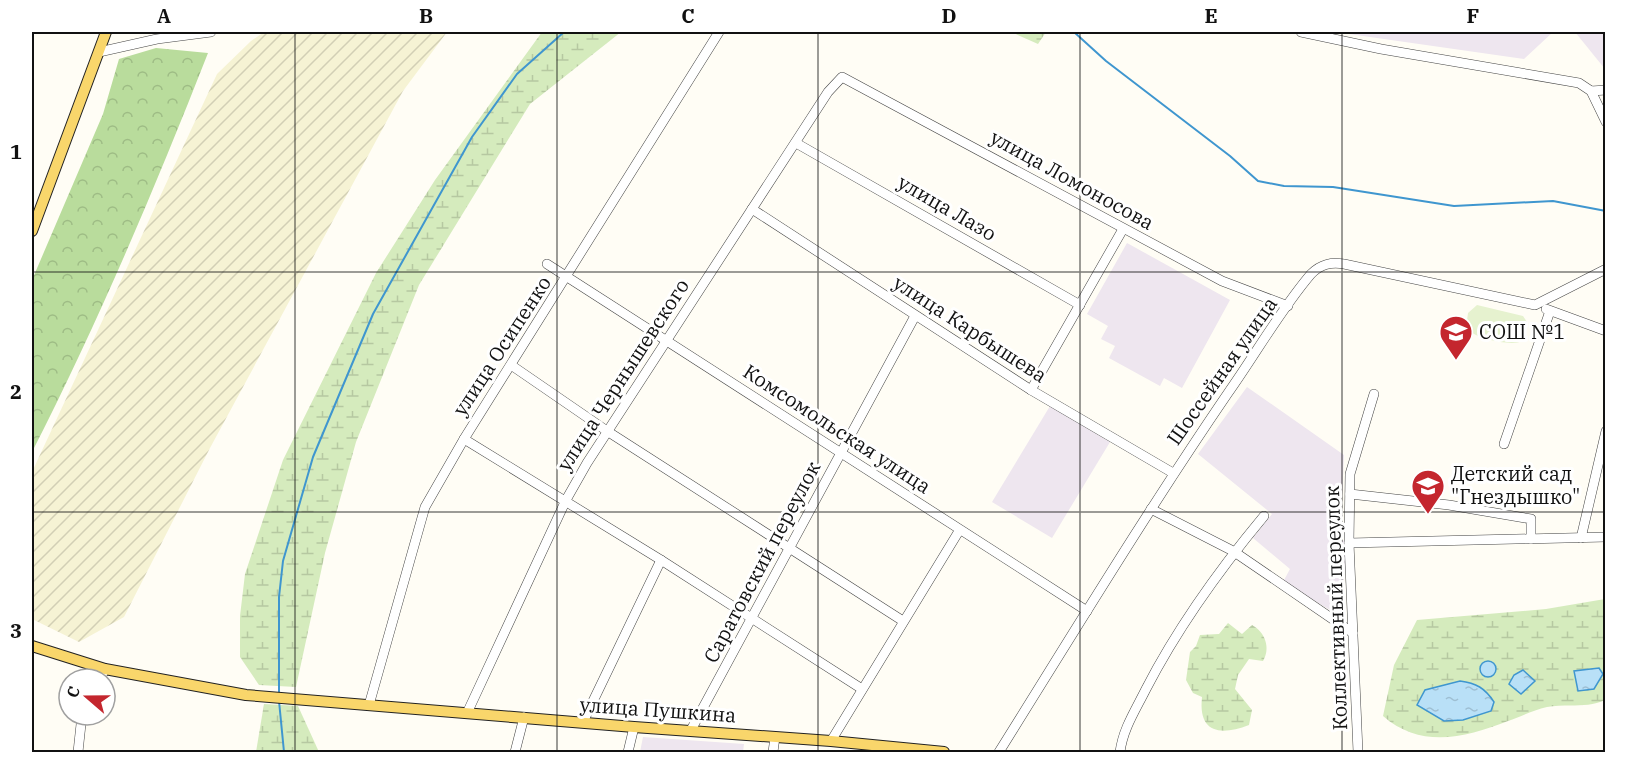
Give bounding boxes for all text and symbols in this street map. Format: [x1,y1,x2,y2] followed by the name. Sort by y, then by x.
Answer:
[157,2,171,29] text: A
[419,2,433,29] text: B
[681,2,695,29] text: C
[941,2,957,29] text: D
[1204,2,1218,29] text: E
[1467,2,1479,29] text: F
[986,123,1159,236] street label: улица Ломоносова
[10,138,22,165] text: 1
[893,168,1002,247] street label: улица Лазо
[888,269,1052,388] street label: улица Карбышева
[446,271,557,421] street label: улица Осипенко
[550,273,695,476] street label: улица Чернышевского
[1160,291,1283,450] street label: Шоссейная улица
[1438,314,1474,361] school or university icon: СОШ №1
[1479,318,1565,345] place label: СОШ №1
[738,358,936,499] street label: Комсомольская улица
[10,378,22,405] text: 2
[697,456,826,667] street label: Саратовский переулок
[1451,460,1580,510] place label: Детский сад "Гнездышко"
[1410,468,1446,515] school or university icon: Детский сад "Гнездышко"
[1318,485,1353,731] street label: Коллективный переулок
[10,617,22,644] text: 3
[57,667,117,727] north arrow
[62,683,84,700] text: С
[579,691,737,728] street label: улица Пушкина

